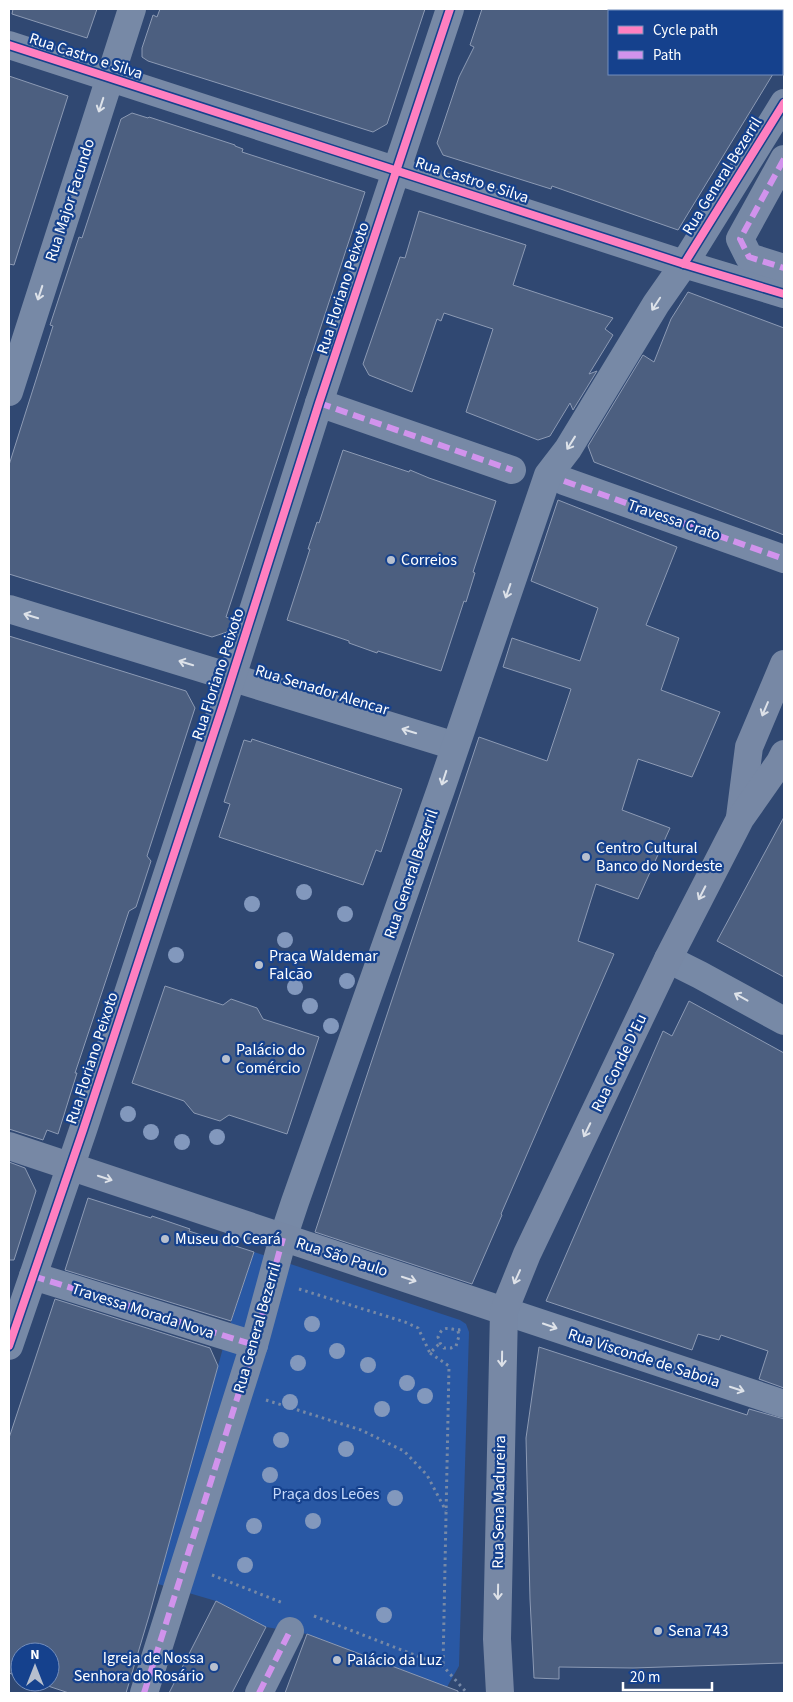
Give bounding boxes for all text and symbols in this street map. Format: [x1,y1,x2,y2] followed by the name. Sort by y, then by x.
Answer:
[608,10,783,75] legend
[653,20,718,41] text: Cycle path
[26,27,146,85] street label: Rua Castro e Silva
[653,45,681,66] text: Path
[96,97,105,112] one-way arrow
[677,113,767,239] street label: Rua General Bezerril
[40,136,100,264] street label: Rua Major Facundo
[412,151,532,209] street label: Rua Castro e Silva
[311,219,375,357] street label: Rua Floriano Peixoto
[35,285,45,301] one-way arrow
[651,297,661,311] one-way arrow
[566,435,576,449] one-way arrow
[625,494,723,546] street label: Travessa Crato
[401,549,457,571] place label: Correios
[385,554,397,566] marker: Correios
[503,583,512,598] one-way arrow
[186,605,250,743] street label: Rua Floriano Peixoto
[23,610,39,620] one-way arrow
[179,657,195,667] one-way arrow
[252,659,392,721] street label: Rua Senador Alencar
[759,701,769,716] one-way arrow
[401,726,417,736] one-way arrow
[439,770,449,786] one-way arrow
[379,807,443,941] street label: Rua General Bezerril
[596,837,723,877] place label: Centro Cultural Banco do Nordeste
[580,851,592,863] marker: Centro Cultural Banco do Nordeste
[697,886,707,901] one-way arrow
[269,945,378,985] place label: Praça Waldemar Falcão
[253,959,265,971] marker: Praça Waldemar Falcão
[60,989,124,1127] street label: Rua Floriano Peixoto
[735,992,749,1002] one-way arrow
[586,1010,652,1116] street label: Rua Conde D'Eu
[236,1039,305,1079] place label: Palácio do Comércio
[220,1053,232,1065] marker: Palácio do Comércio
[582,1122,591,1137] one-way arrow
[97,1174,113,1184] one-way arrow
[175,1228,281,1250] place label: Museu do Ceará
[293,1232,391,1282] street label: Rua São Paulo
[159,1233,171,1245] marker: Museu do Ceará
[228,1260,286,1396] street label: Rua General Bezerril
[512,1269,522,1284] one-way arrow
[400,1275,416,1284] one-way arrow
[69,1278,217,1344] street label: Travessa Morada Nova
[542,1322,558,1332] one-way arrow
[565,1323,723,1393] street label: Rua Visconde de Saboia
[497,1351,507,1367] one-way arrow
[729,1384,745,1394] one-way arrow
[487,1435,511,1569] street label: Rua Sena Madureira
[273,1483,380,1505] park label: Praça dos Leões
[493,1584,502,1600] one-way arrow
[668,1620,728,1642] place label: Sena 743
[652,1625,664,1637] marker: Sena 743
[10,1642,60,1692] north arrow
[30,1645,40,1665] text: N
[74,1647,204,1687] place label: Igreja de Nossa Senhora do Rosário
[347,1649,442,1671] place label: Palácio da Luz
[331,1654,343,1666] marker: Palácio da Luz
[623,1660,712,1692] scale bar
[208,1661,220,1673] marker: Igreja de Nossa Senhora do Rosário
[630,1667,660,1688] text: 20 m

